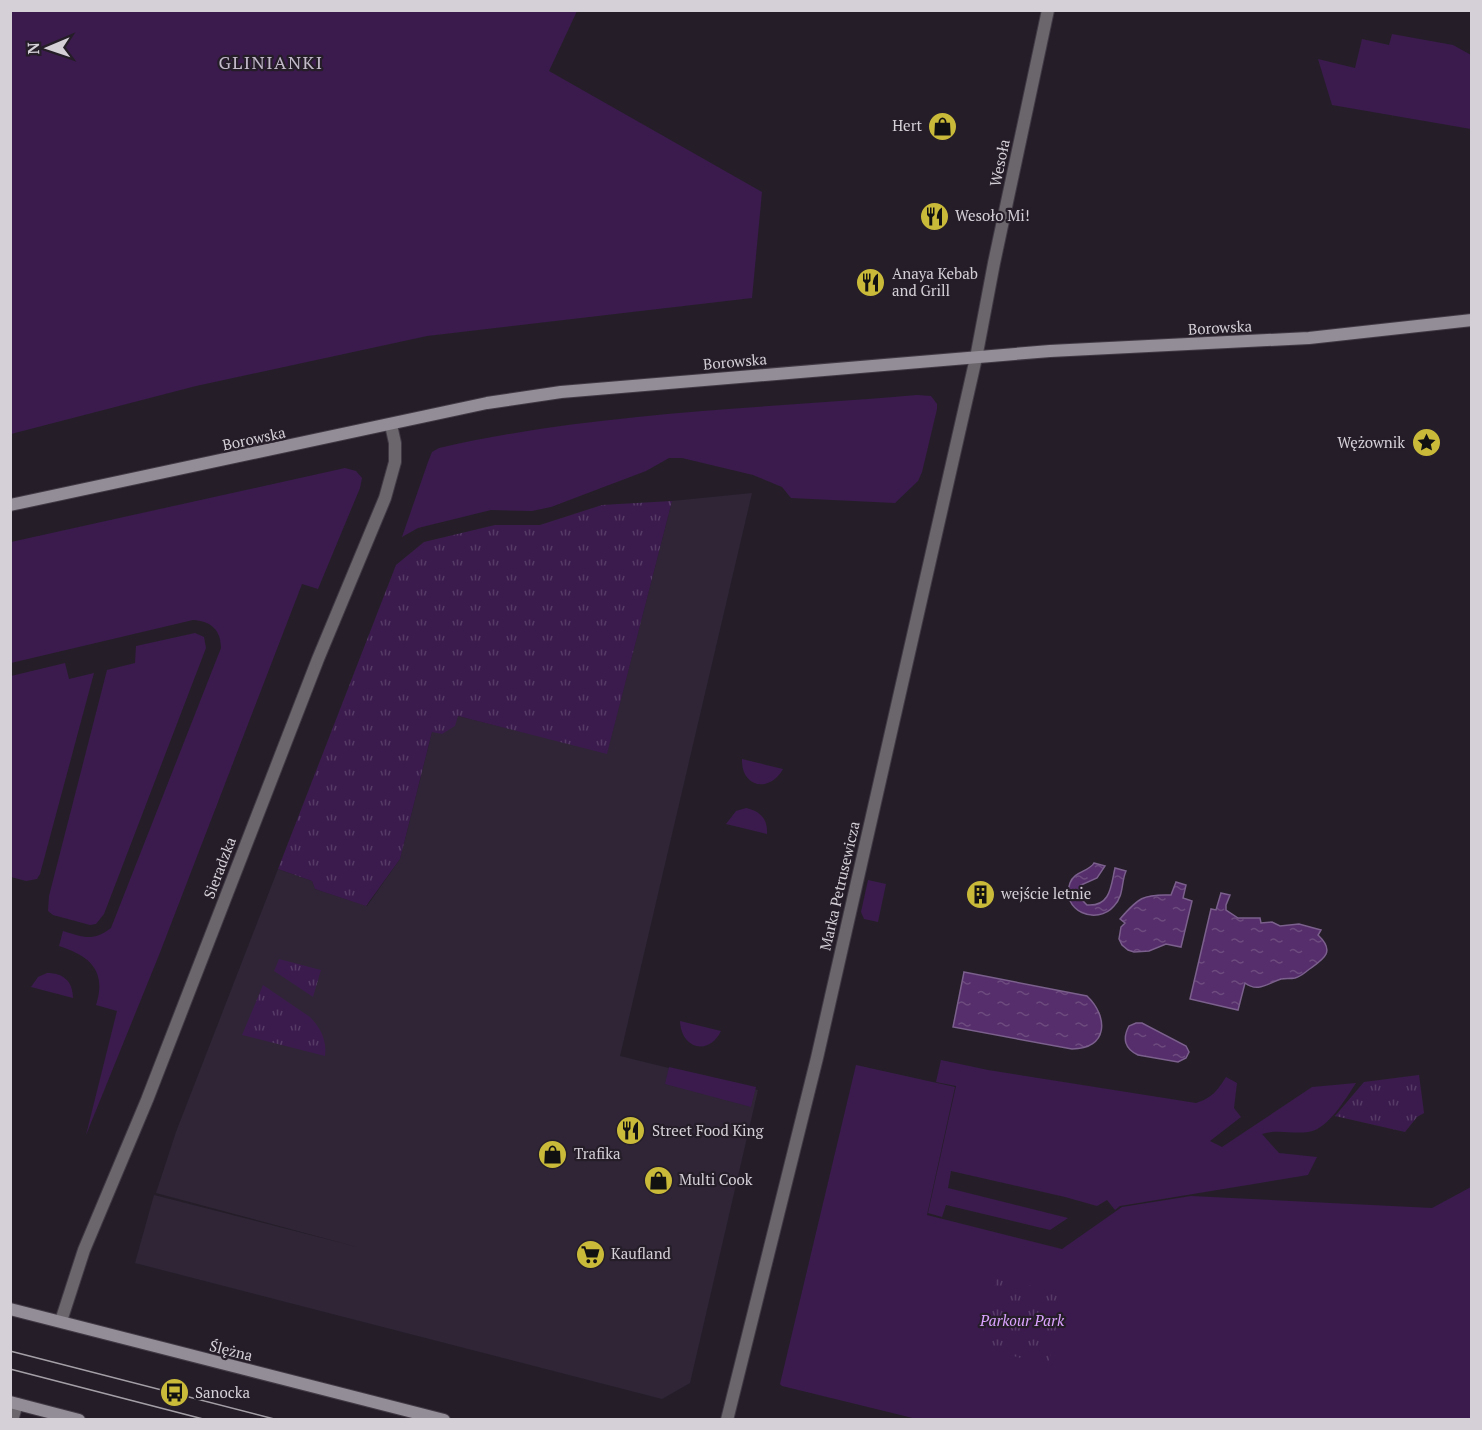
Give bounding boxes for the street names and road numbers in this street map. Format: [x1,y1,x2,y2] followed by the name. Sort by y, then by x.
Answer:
[984,137,1014,188] street label: Wesoła
[1187,315,1253,339] street label: Borowska
[702,348,768,374] street label: Borowska
[220,421,288,454] street label: Borowska
[814,819,864,953] street label: Marka Petrusewicza
[198,834,240,901] street label: Sieradzka
[208,1335,255,1365] street label: Ślężna

